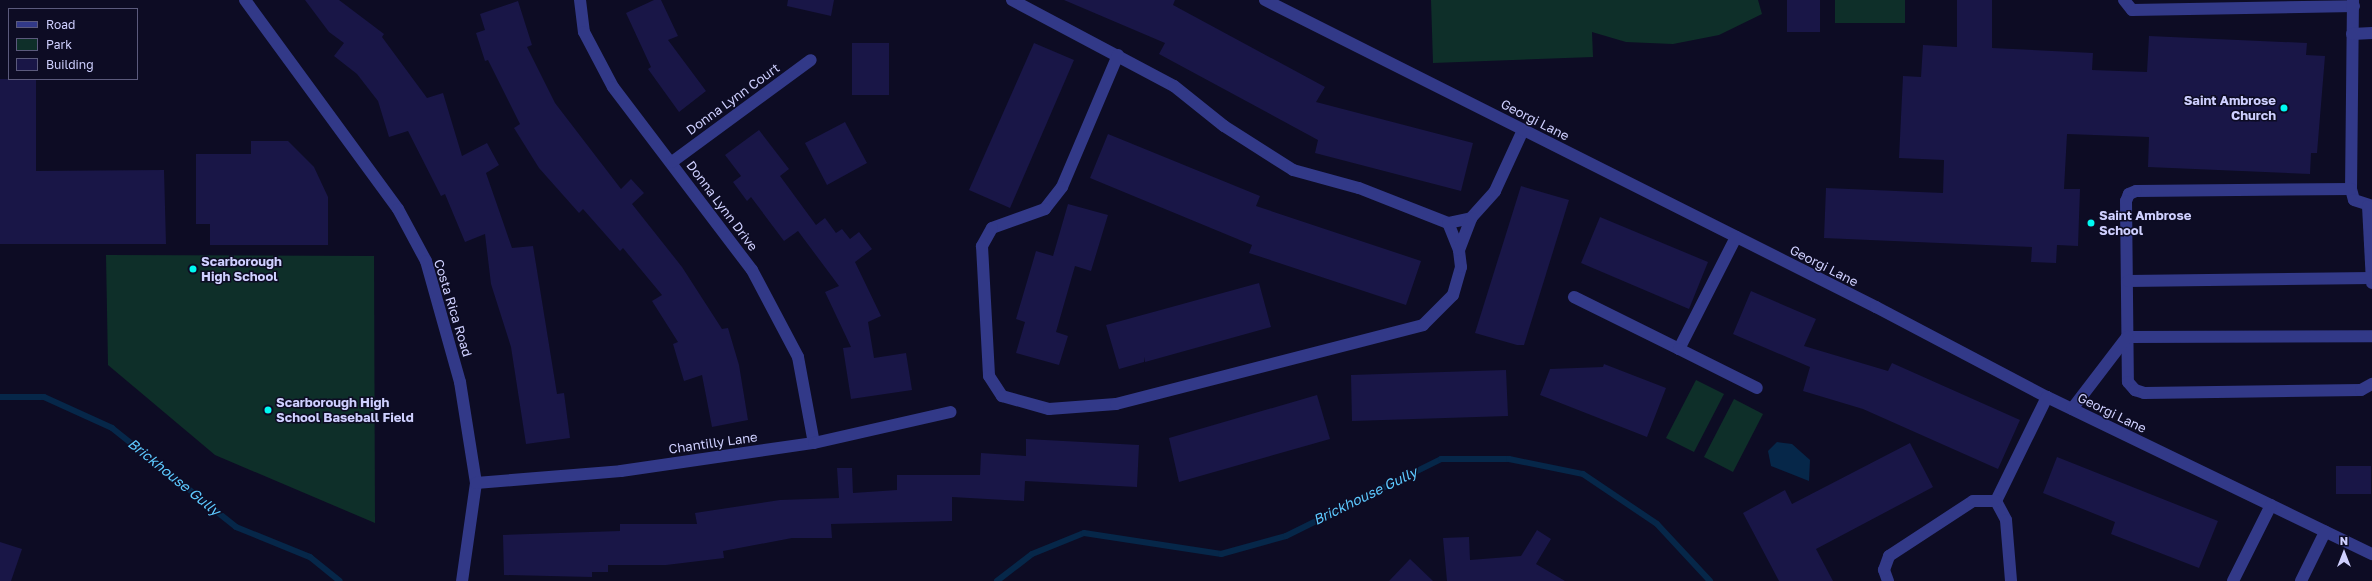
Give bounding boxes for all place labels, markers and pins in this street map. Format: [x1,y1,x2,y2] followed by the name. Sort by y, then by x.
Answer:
[2184,93,2276,124] place label: Saint Ambrose Church
[2279,103,2289,113] marker: Saint Ambrose Church
[2099,208,2191,239] place label: Saint Ambrose School
[2086,218,2096,228] marker: Saint Ambrose School
[201,254,282,285] place label: Scarborough High School
[188,264,198,274] marker: Scarborough High School
[276,395,414,426] place label: Scarborough High School Baseball Field
[263,405,273,415] marker: Scarborough High School Baseball Field

